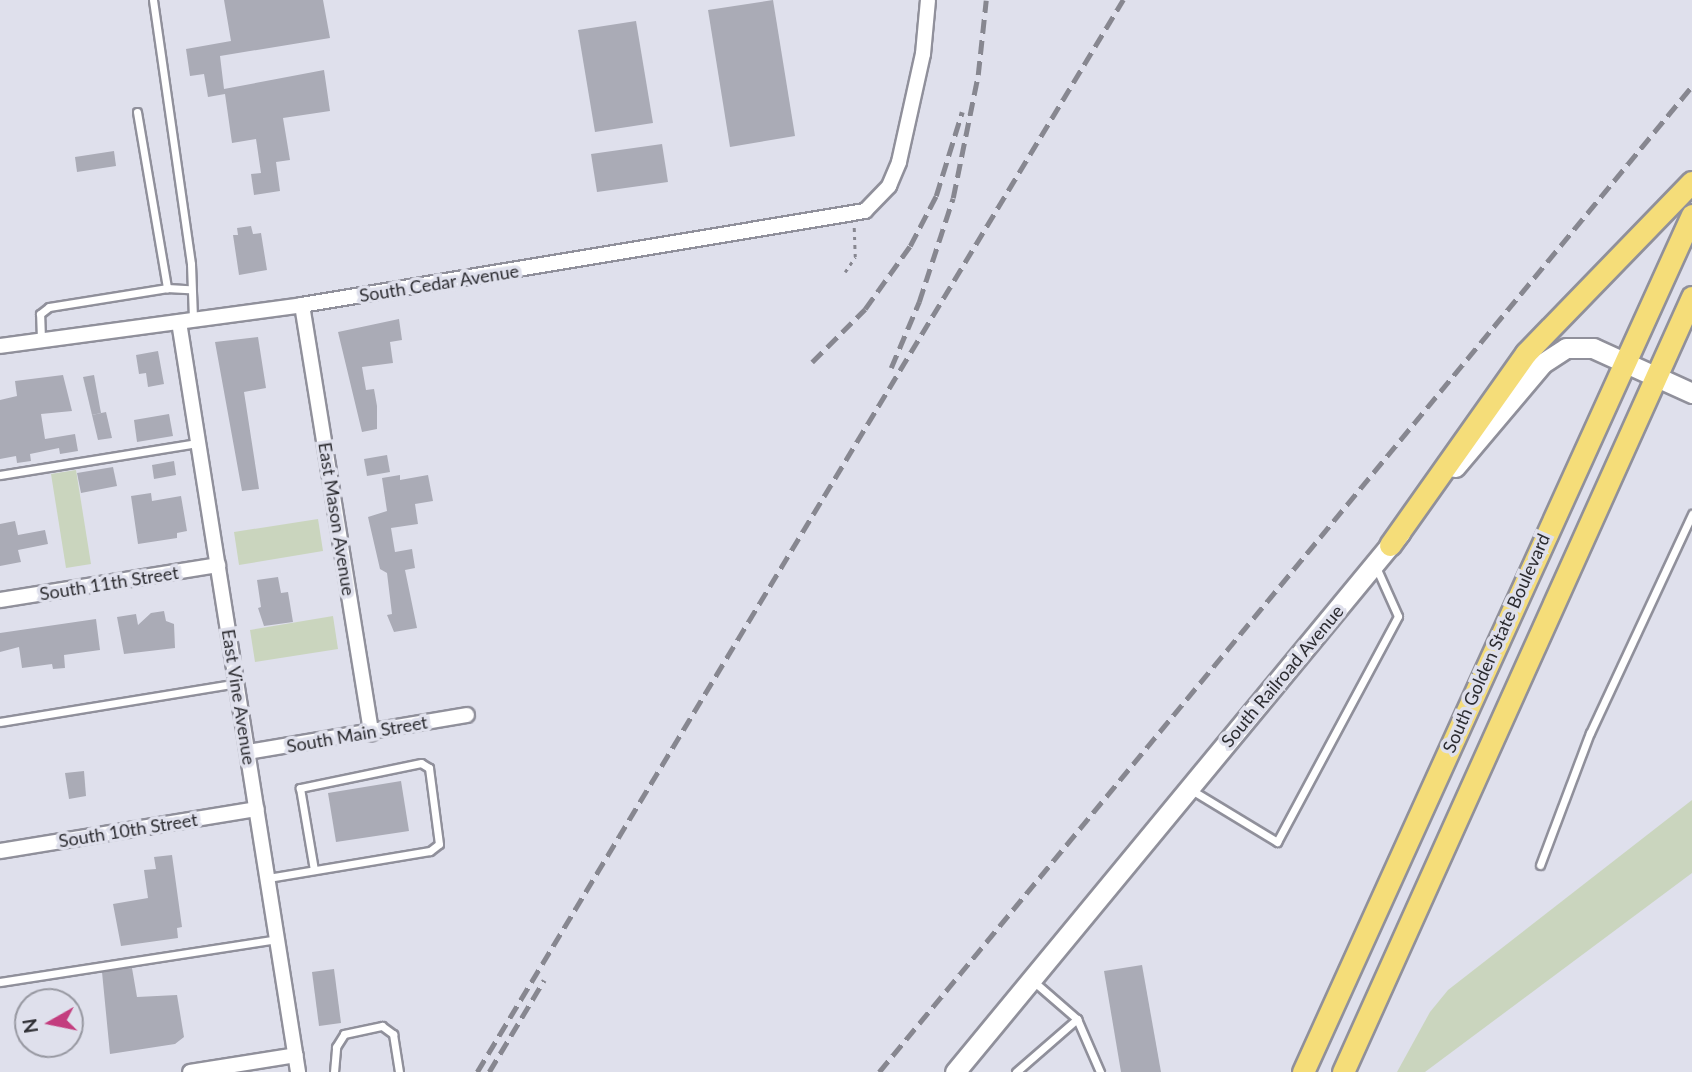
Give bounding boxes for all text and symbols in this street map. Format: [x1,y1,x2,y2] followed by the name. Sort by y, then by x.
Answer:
[357,260,521,306] street label: South Cedar Avenue
[314,440,360,598] street label: East Mason Avenue
[1438,530,1554,756] street label: South Golden State Boulevard
[38,561,180,605] street label: South 11th Street
[1216,600,1348,752] street label: South Railroad Avenue
[218,627,260,767] street label: East Vine Avenue
[285,711,429,757] street label: South Main Street
[57,808,199,852] street label: South 10th Street
[14,988,84,1058] north arrow
[17,1017,42,1035] text: N

